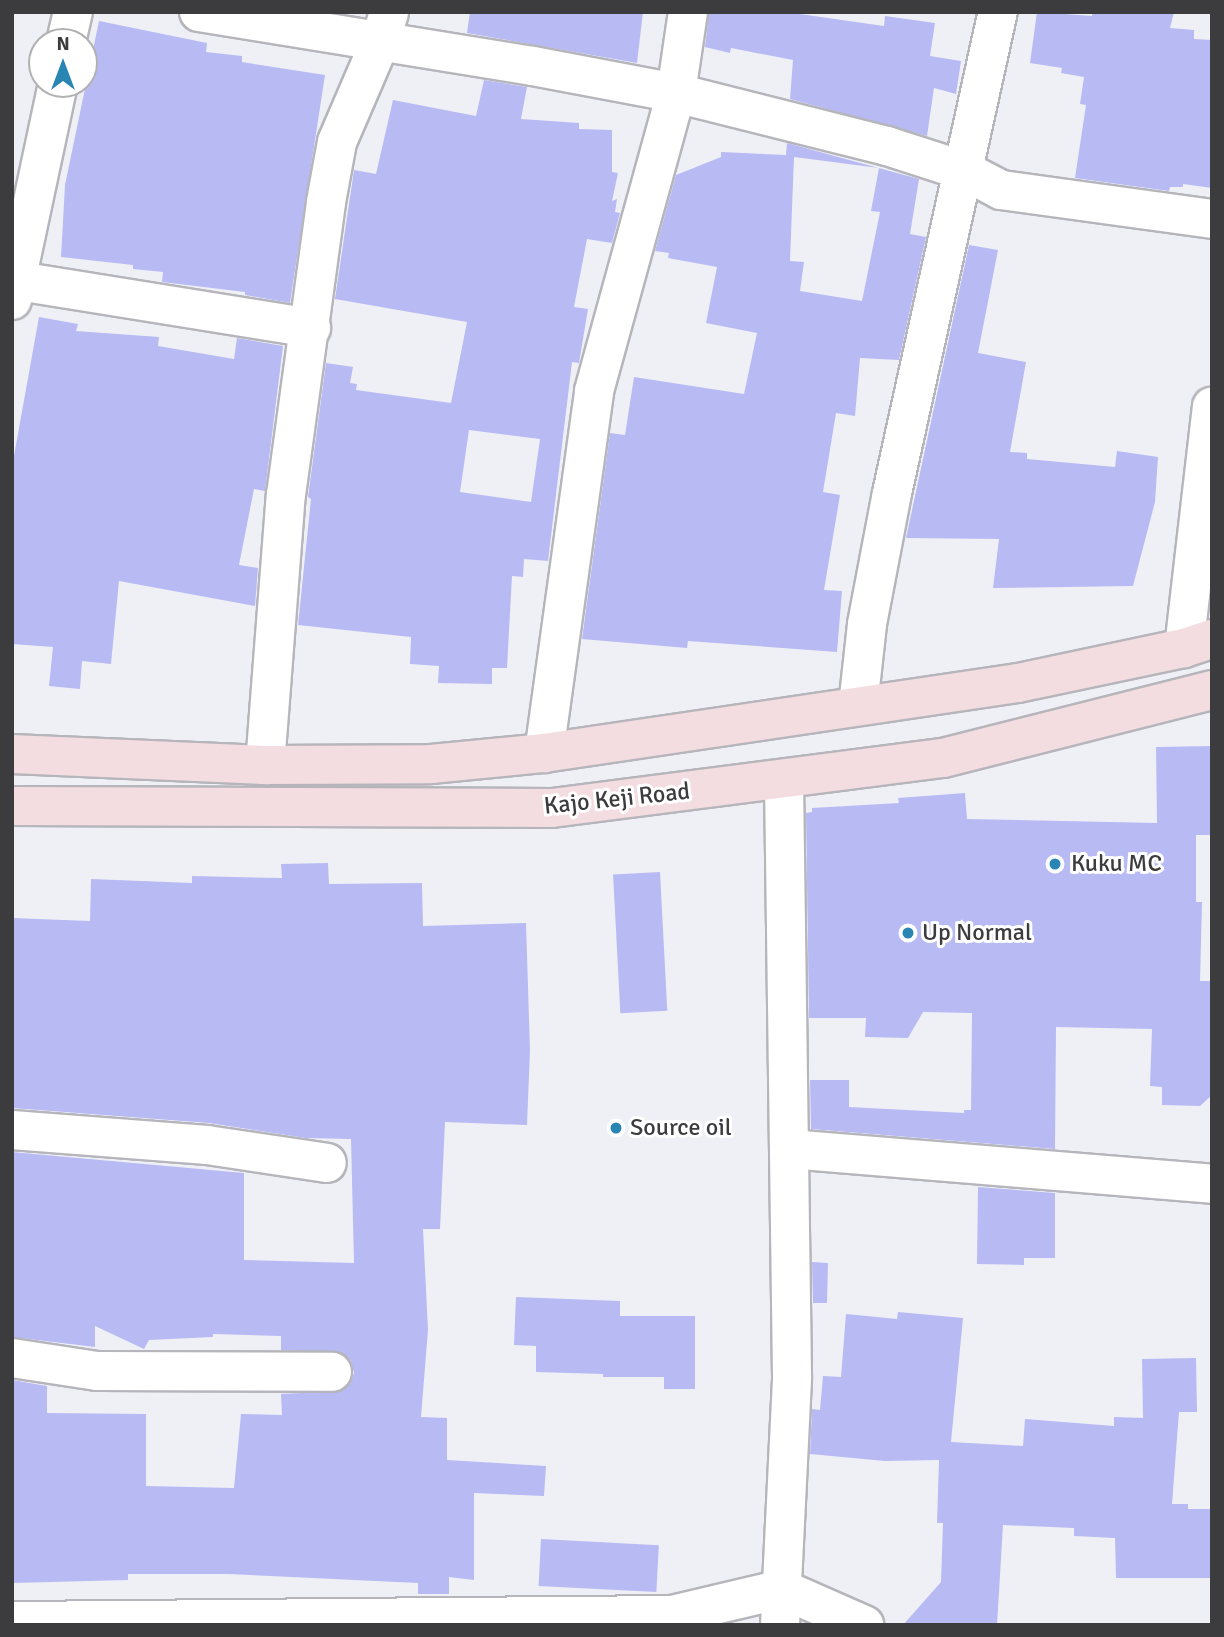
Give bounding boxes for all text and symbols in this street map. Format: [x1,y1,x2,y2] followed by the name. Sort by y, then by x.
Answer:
[28,28,98,98] north arrow
[56,32,70,56] text: N
[543,777,691,821] street label: Kajo Keji Road
[1071,850,1162,878] place label: Kuku MC
[1045,854,1065,874] marker: Kuku MC
[922,919,1032,947] place label: Up Normal
[900,925,916,941] marker: Up Normal
[630,1114,732,1142] place label: Source oil
[608,1120,624,1136] marker: Source oil

